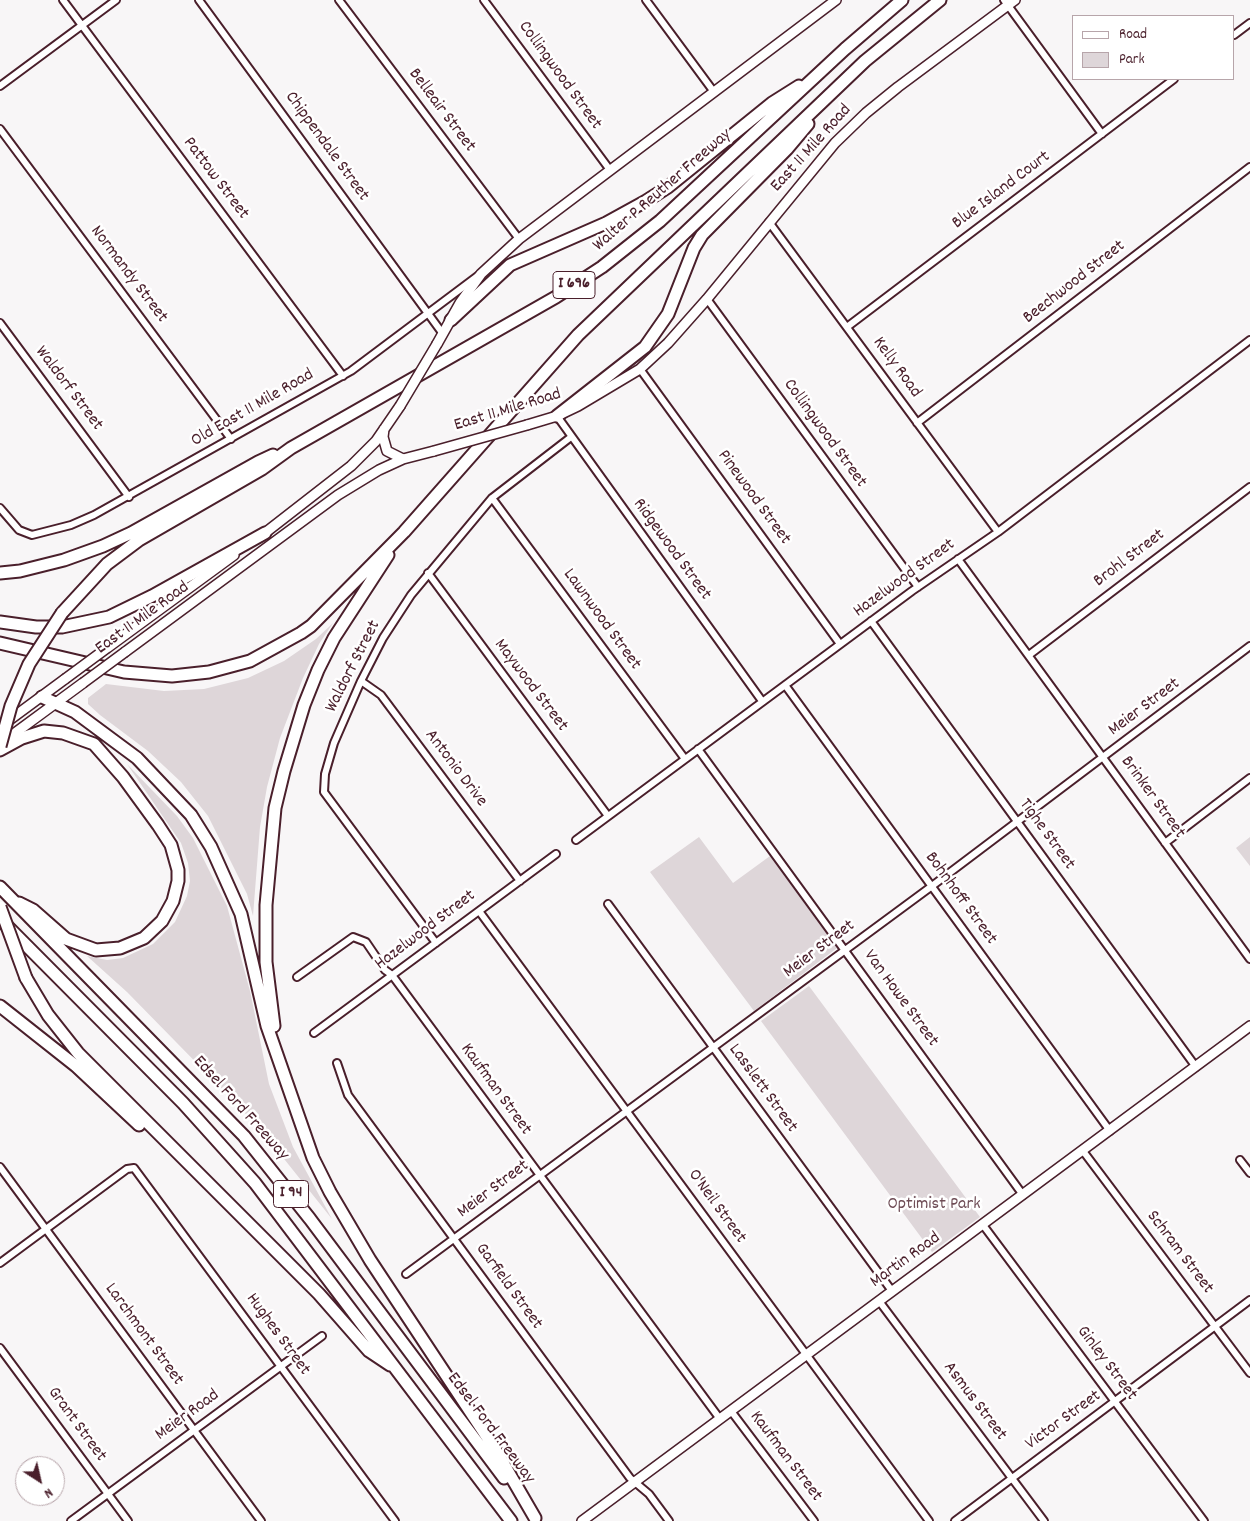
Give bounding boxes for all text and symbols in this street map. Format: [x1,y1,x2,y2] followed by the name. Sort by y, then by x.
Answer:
[1072,15,1235,80] legend
[512,18,606,134] street label: Collingwood Street
[1119,24,1147,46] text: Road
[1119,49,1145,71] text: Park
[403,65,479,157] street label: Belleair Street
[279,88,373,206] street label: Chippendale Street
[767,101,857,197] street label: East 11 Mile Road
[589,125,737,257] street label: Walter P Reuther Freeway
[177,134,253,224] street label: Pattow Street
[949,147,1055,235] street label: Blue Island Court
[84,222,172,328] street label: Normandy Street
[1020,236,1130,330] street label: Beechwood Street
[553,272,595,298] road number: I 696
[867,333,925,403] street label: Kelly Road
[29,342,107,436] street label: Waldorf Street
[188,365,318,453] street label: Old East 11 Mile Road
[777,376,871,492] street label: Collingwood Street
[452,384,564,438] street label: East 11 Mile Road
[711,447,795,549] street label: Pinewood Street
[627,495,715,605] street label: Ridgewood Street
[1090,525,1170,593] street label: Brohl Street
[850,535,960,623] street label: Hazelwood Street
[557,565,645,675] street label: Lawnwood Street
[92,578,194,660] street label: East 11 Mile Road
[322,617,386,717] street label: Waldorf Street
[488,635,572,737] street label: Maywood Street
[1105,674,1185,742] street label: Meier Street
[419,726,491,812] street label: Antonio Drive
[1115,753,1189,843] street label: Brinker Street
[1013,795,1079,875] street label: Tighe Street
[919,848,1001,950] street label: Bohnhoff Street
[371,886,481,976] street label: Hazelwood Street
[780,916,860,984] street label: Meier Street
[858,946,942,1052] street label: Van Howe Street
[455,1040,535,1140] street label: Kaufman Street
[723,1040,801,1138] street label: Lasslett Street
[187,1052,293,1166] street label: Edsel Ford Freeway
[454,1156,534,1224] street label: Meier Street
[682,1166,750,1248] street label: O'Neil Street
[274,1180,308,1208] road number: I 94
[887,1195,981,1217] park label: Optimist Park
[1141,1207,1217,1299] street label: Schram Street
[867,1228,945,1294] street label: Martin Road
[470,1240,546,1334] street label: Garfield Street
[99,1280,187,1390] street label: Larchmont Street
[240,1290,314,1380] street label: Hughes Street
[1071,1322,1141,1406] street label: Ginley Street
[937,1358,1011,1446] street label: Asmus Street
[441,1369,539,1489] street label: Edsel Ford Freeway
[42,1383,110,1467] street label: Grant Street
[152,1385,224,1447] street label: Meier Road
[1022,1386,1106,1456] street label: Victor Street
[744,1407,826,1507] street label: Kaufman Street
[15,1456,65,1506] north arrow
[39,1482,57,1503] text: N

